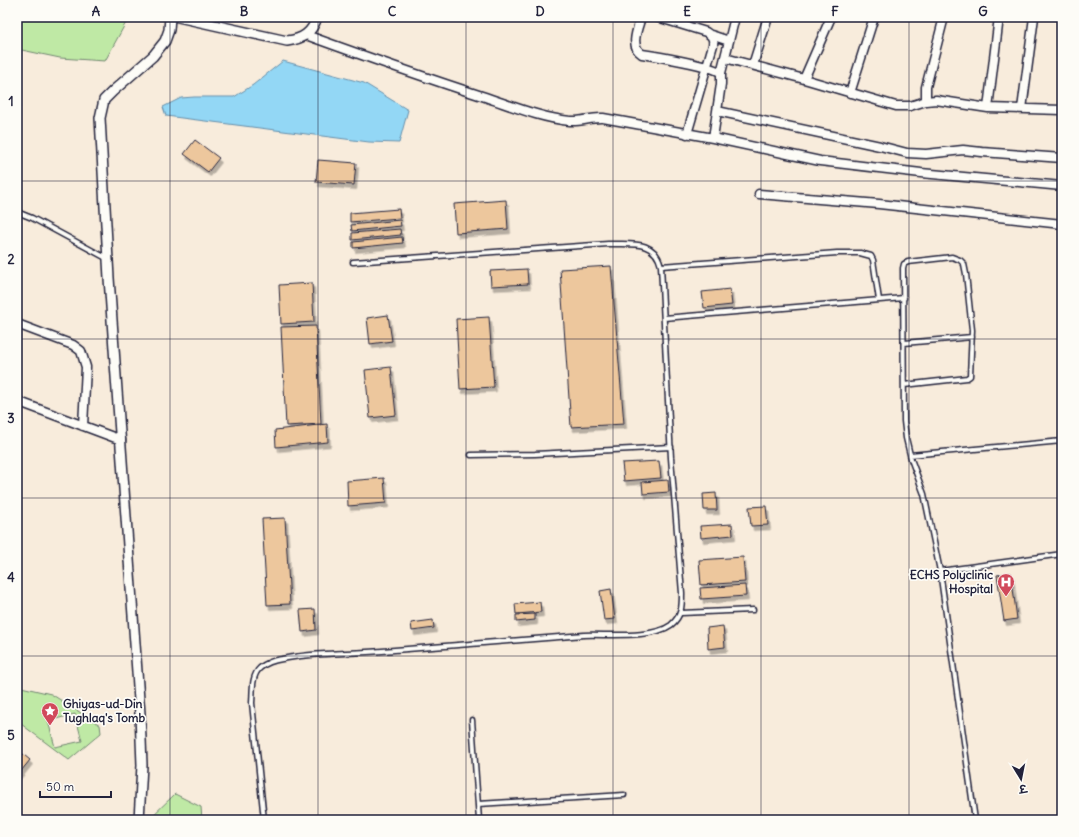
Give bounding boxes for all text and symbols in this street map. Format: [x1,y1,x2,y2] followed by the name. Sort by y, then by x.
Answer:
[92,3,101,20] text: A
[240,3,249,20] text: B
[388,3,397,20] text: C
[535,3,545,20] text: D
[683,3,691,20] text: E
[831,3,839,20] text: F
[978,3,988,20] text: G
[8,93,14,110] text: 1
[7,251,15,268] text: 2
[7,410,15,427] text: 3
[910,567,993,597] place label: ECHS Polyclinic Hospital
[7,569,15,586] text: 4
[996,572,1016,597] hospital icon: ECHS Polyclinic Hospital
[63,696,146,726] place label: Ghiyas-ud-Din Tughlaq's Tomb
[40,701,60,726] place icon: Ghiyas-ud-Din Tughlaq's Tomb
[7,727,15,744] text: 5
[1001,759,1041,799] north arrow
[40,773,111,799] scale bar
[46,779,75,794] text: 50 m
[1016,781,1029,797] text: उ

